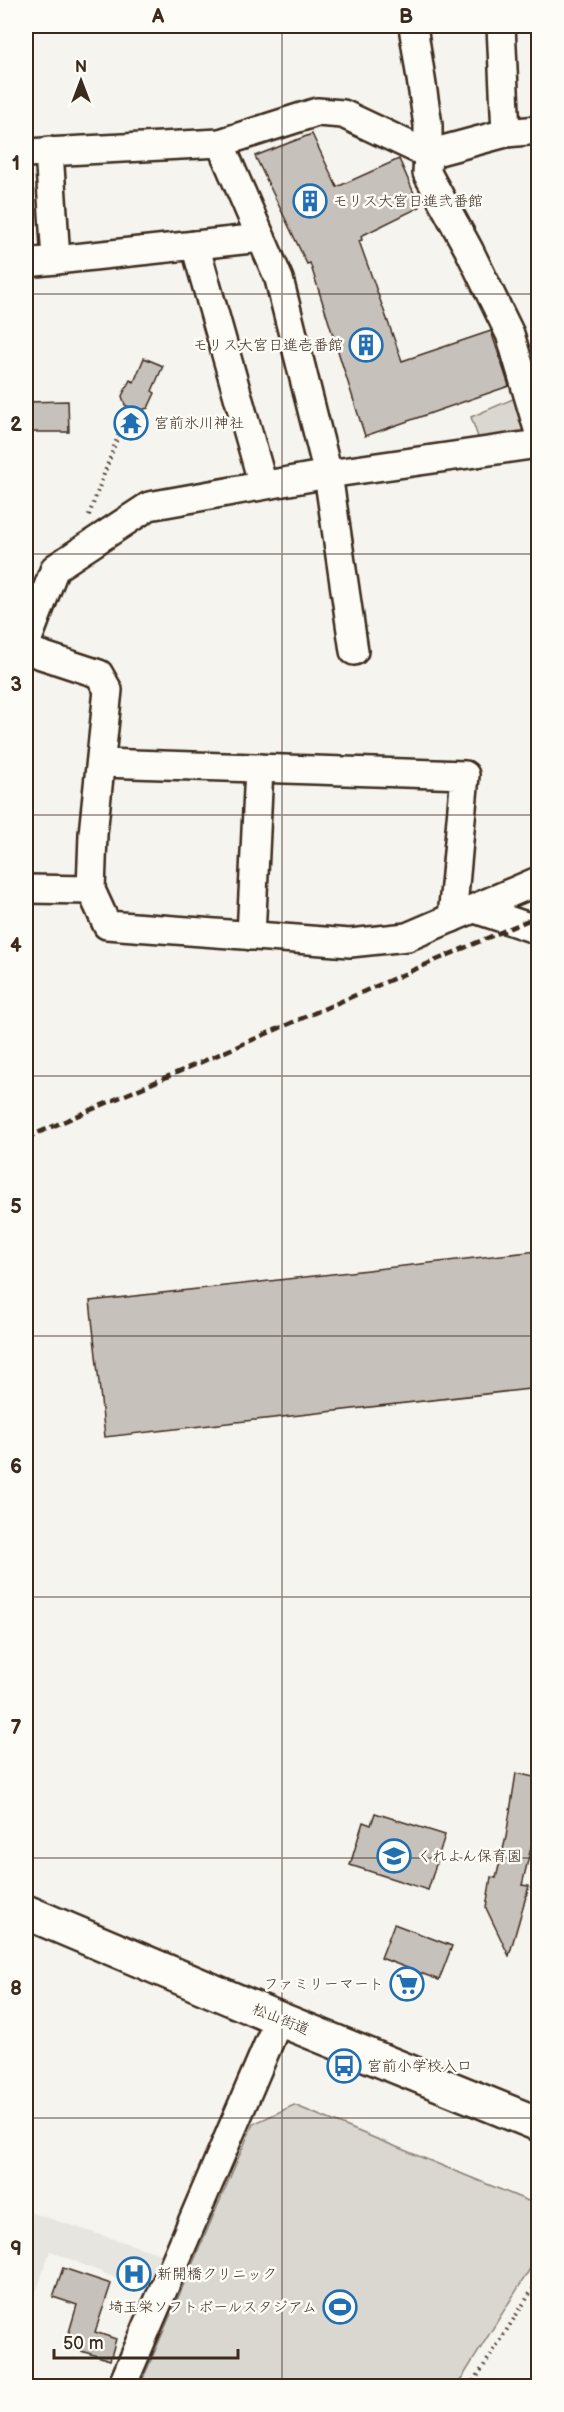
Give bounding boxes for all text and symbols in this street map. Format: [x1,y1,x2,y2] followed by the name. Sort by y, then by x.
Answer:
[151,5,165,29] text: A
[399,5,413,29] text: B
[51,51,111,111] north arrow
[75,58,87,77] text: N
[12,152,20,176] text: 1
[292,183,328,219] building icon: モリス大宮日進弐番館
[333,192,483,211] place label: モリス大宮日進弐番館
[348,327,384,363] building icon: モリス大宮日進壱番館
[193,336,343,355] place label: モリス大宮日進壱番館
[113,405,149,441] temple icon: 宮前氷川神社
[10,413,22,437] text: 2
[154,414,244,433] place label: 宮前氷川神社
[10,673,22,697] text: 3
[10,934,22,958] text: 4
[10,1195,22,1219] text: 5
[10,1455,22,1479] text: 6
[10,1716,22,1740] text: 7
[376,1838,412,1874] school or university icon: くれよん保育園
[417,1847,522,1866] place label: くれよん保育園
[389,1966,425,2002] supermarket icon: ファミリーマート
[264,1975,384,1994] place label: ファミリーマート
[10,1977,22,2001] text: 8
[249,1999,312,2040] street label: 松山街道
[326,2048,362,2084] bus stop icon: 宮前小学校入口
[367,2057,472,2076] place label: 宮前小学校入口
[10,2237,22,2261] text: 9
[116,2256,152,2292] hospital icon: 新開橋クリニック
[157,2265,277,2284] place label: 新開橋クリニック
[322,2289,358,2325] sports icon: 埼玉栄ソフトボールスタジアム
[108,2298,317,2317] place label: 埼玉栄ソフトボールスタジアム
[54,2322,238,2360] scale bar
[63,2333,104,2354] text: 50 m

